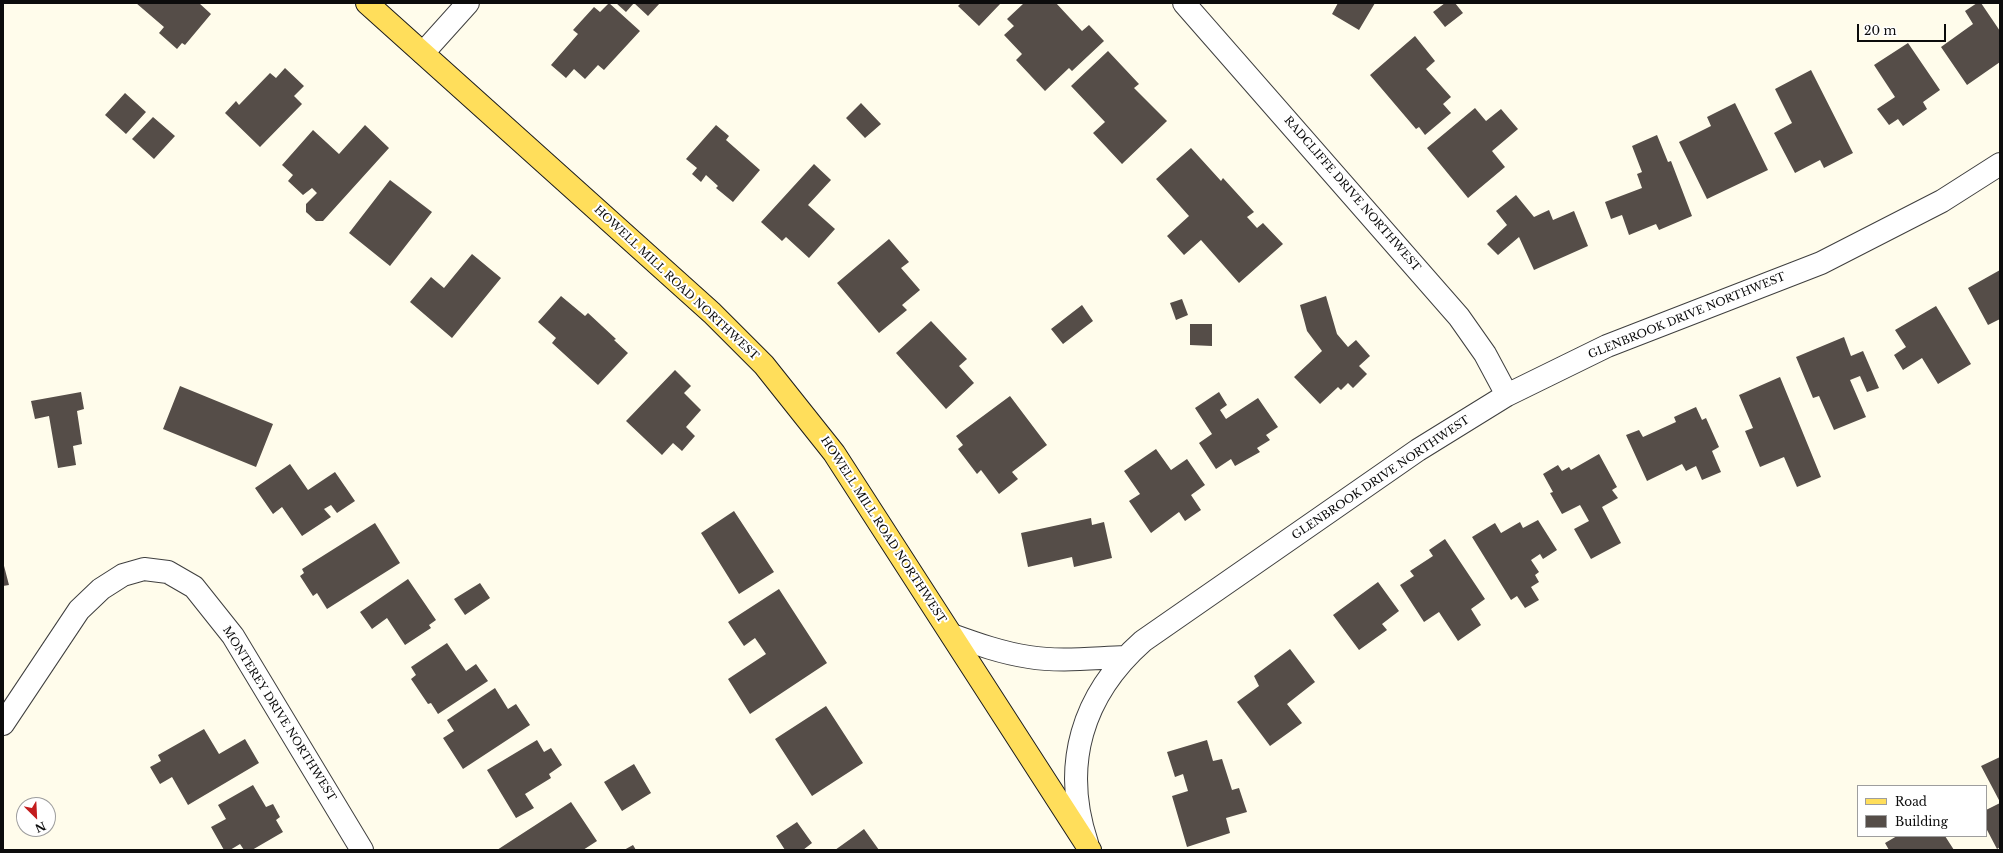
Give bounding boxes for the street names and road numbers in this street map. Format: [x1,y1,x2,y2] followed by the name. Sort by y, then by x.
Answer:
[1281,114,1423,274] street label: RADCLIFFE DRIVE NORTHWEST
[591,203,761,363] street label: HOWELL MILL ROAD NORTHWEST
[1586,270,1788,362] street label: GLENBROOK DRIVE NORTHWEST
[1290,413,1472,543] street label: GLENBROOK DRIVE NORTHWEST
[818,434,948,626] street label: HOWELL MILL ROAD NORTHWEST
[219,624,339,804] street label: MONTEREY DRIVE NORTHWEST

